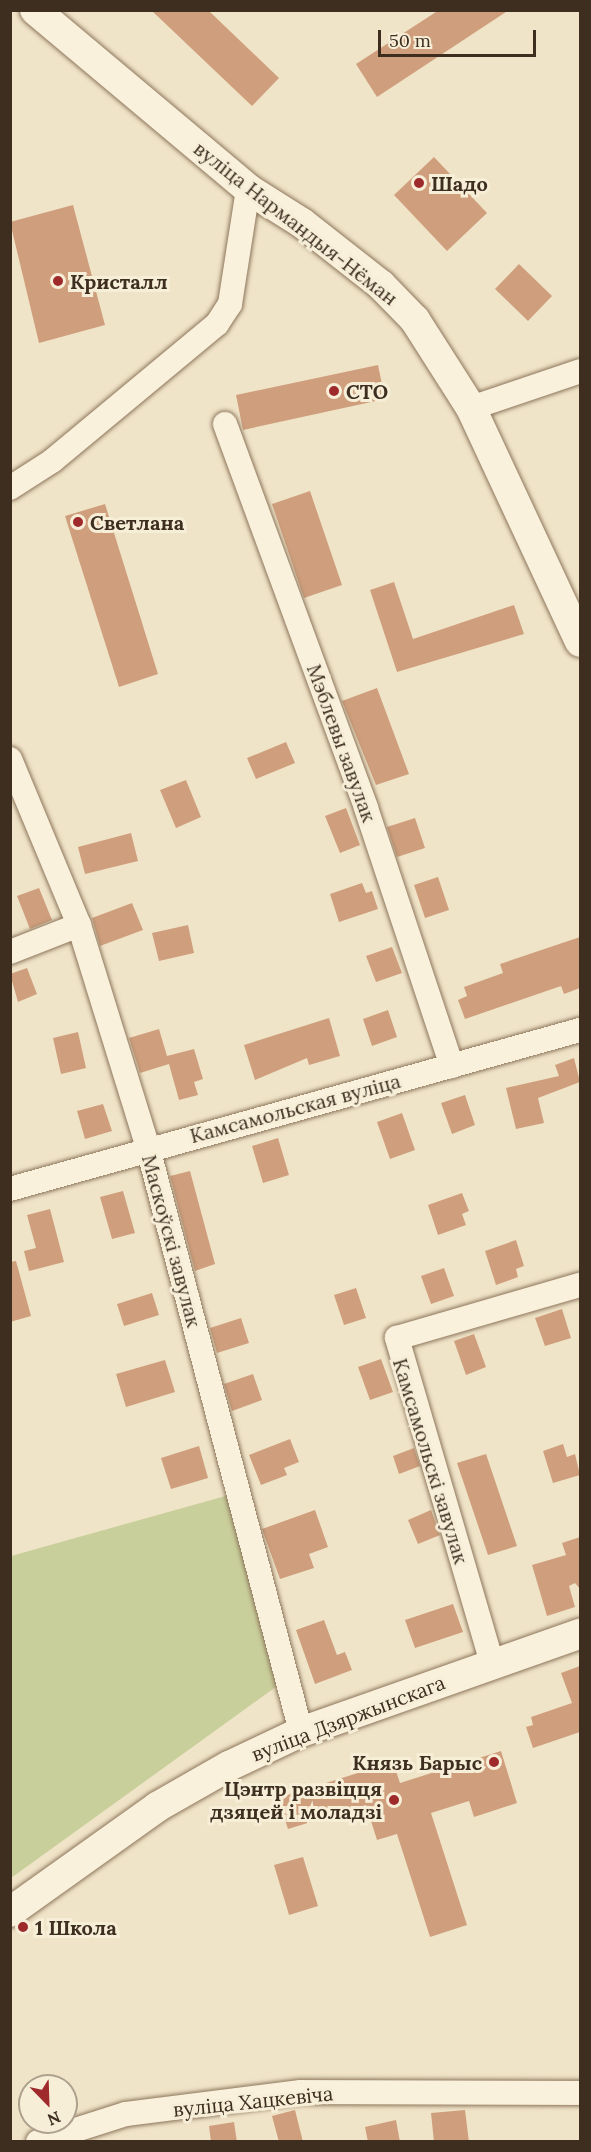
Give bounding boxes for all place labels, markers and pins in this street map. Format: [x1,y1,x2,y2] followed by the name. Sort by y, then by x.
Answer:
[431,171,488,195] place label: Шадо
[412,176,426,190] marker: Шадо
[70,269,168,293] place label: Кристалл
[51,274,65,288] marker: Кристалл
[346,379,388,403] place label: СТО
[327,384,341,398] marker: СТО
[90,510,184,534] place label: Светлана
[71,515,85,529] marker: Светлана
[352,1750,482,1774] place label: Князь Барыс
[487,1755,501,1769] marker: Князь Барыс
[210,1776,382,1823] place label: Цэнтр развіцця дзяцей і моладзі
[387,1793,401,1807] marker: Цэнтр развіцця дзяцей і моладзі
[35,1915,117,1939] place label: 1 Школа
[16,1920,30,1934] marker: 1 Школа

